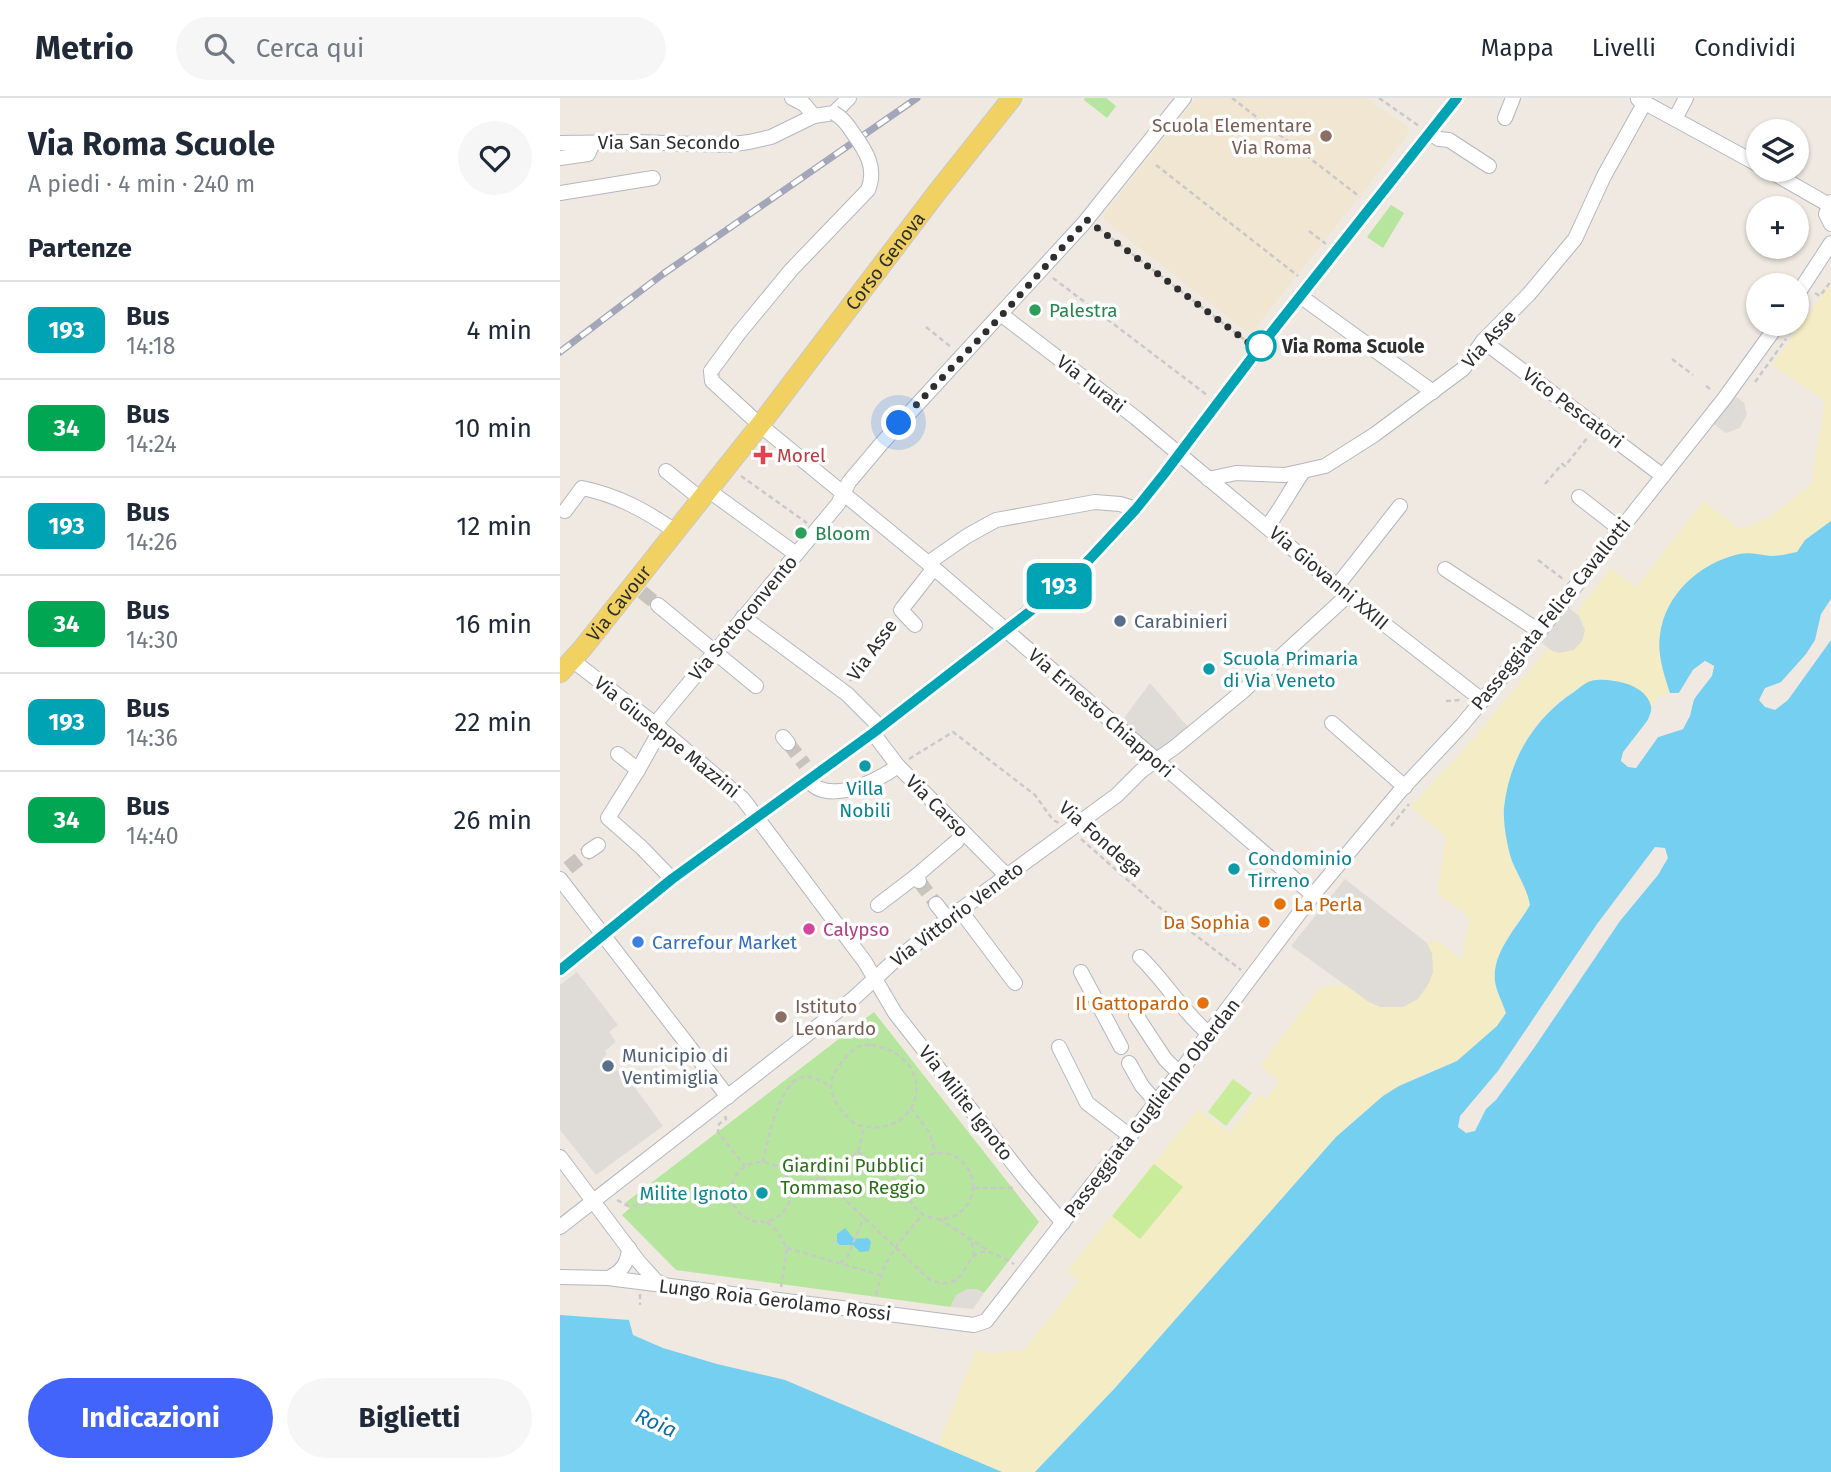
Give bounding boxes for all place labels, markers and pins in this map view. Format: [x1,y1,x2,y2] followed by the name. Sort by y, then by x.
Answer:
[1152,114,1312,159] place label: Scuola Elementare Via Roma
[1318,128,1334,144] marker: Scuola Elementare Via Roma
[1049,299,1118,322] place label: Palestra
[1027,302,1043,318] marker: Palestra
[1246,331,1276,361] marker: Via Roma Scuole
[1281,335,1424,358] place label: Via Roma Scuole
[777,444,826,467] place label: Morel
[755,447,771,463] marker: Morel
[815,522,871,545] place label: Bloom
[793,525,809,541] marker: Bloom
[1134,610,1228,633] place label: Carabinieri
[1112,613,1128,629] marker: Carabinieri
[1223,647,1358,692] place label: Scuola Primaria di Via Veneto
[1201,661,1217,677] marker: Scuola Primaria di Via Veneto
[857,758,873,774] marker: Villa Nobili
[839,777,891,822] place label: Villa Nobili
[1248,847,1352,892] place label: Condominio Tirreno
[1226,861,1242,877] marker: Condominio Tirreno
[1294,893,1363,916] place label: La Perla
[1272,896,1288,912] marker: La Perla
[1163,911,1250,934] place label: Da Sophia
[1256,914,1272,930] marker: Da Sophia
[823,918,890,941] place label: Calypso
[801,921,817,937] marker: Calypso
[652,931,797,954] place label: Carrefour Market
[630,934,646,950] marker: Carrefour Market
[1075,992,1189,1015] place label: Il Gattopardo
[795,995,876,1040] place label: Istituto Leonardo
[1195,995,1211,1011] marker: Il Gattopardo
[773,1009,789,1025] marker: Istituto Leonardo
[622,1044,728,1089] place label: Municipio di Ventimiglia
[600,1058,616,1074] marker: Municipio di Ventimiglia
[640,1182,748,1205] place label: Milite Ignoto
[754,1185,770,1201] marker: Milite Ignoto

